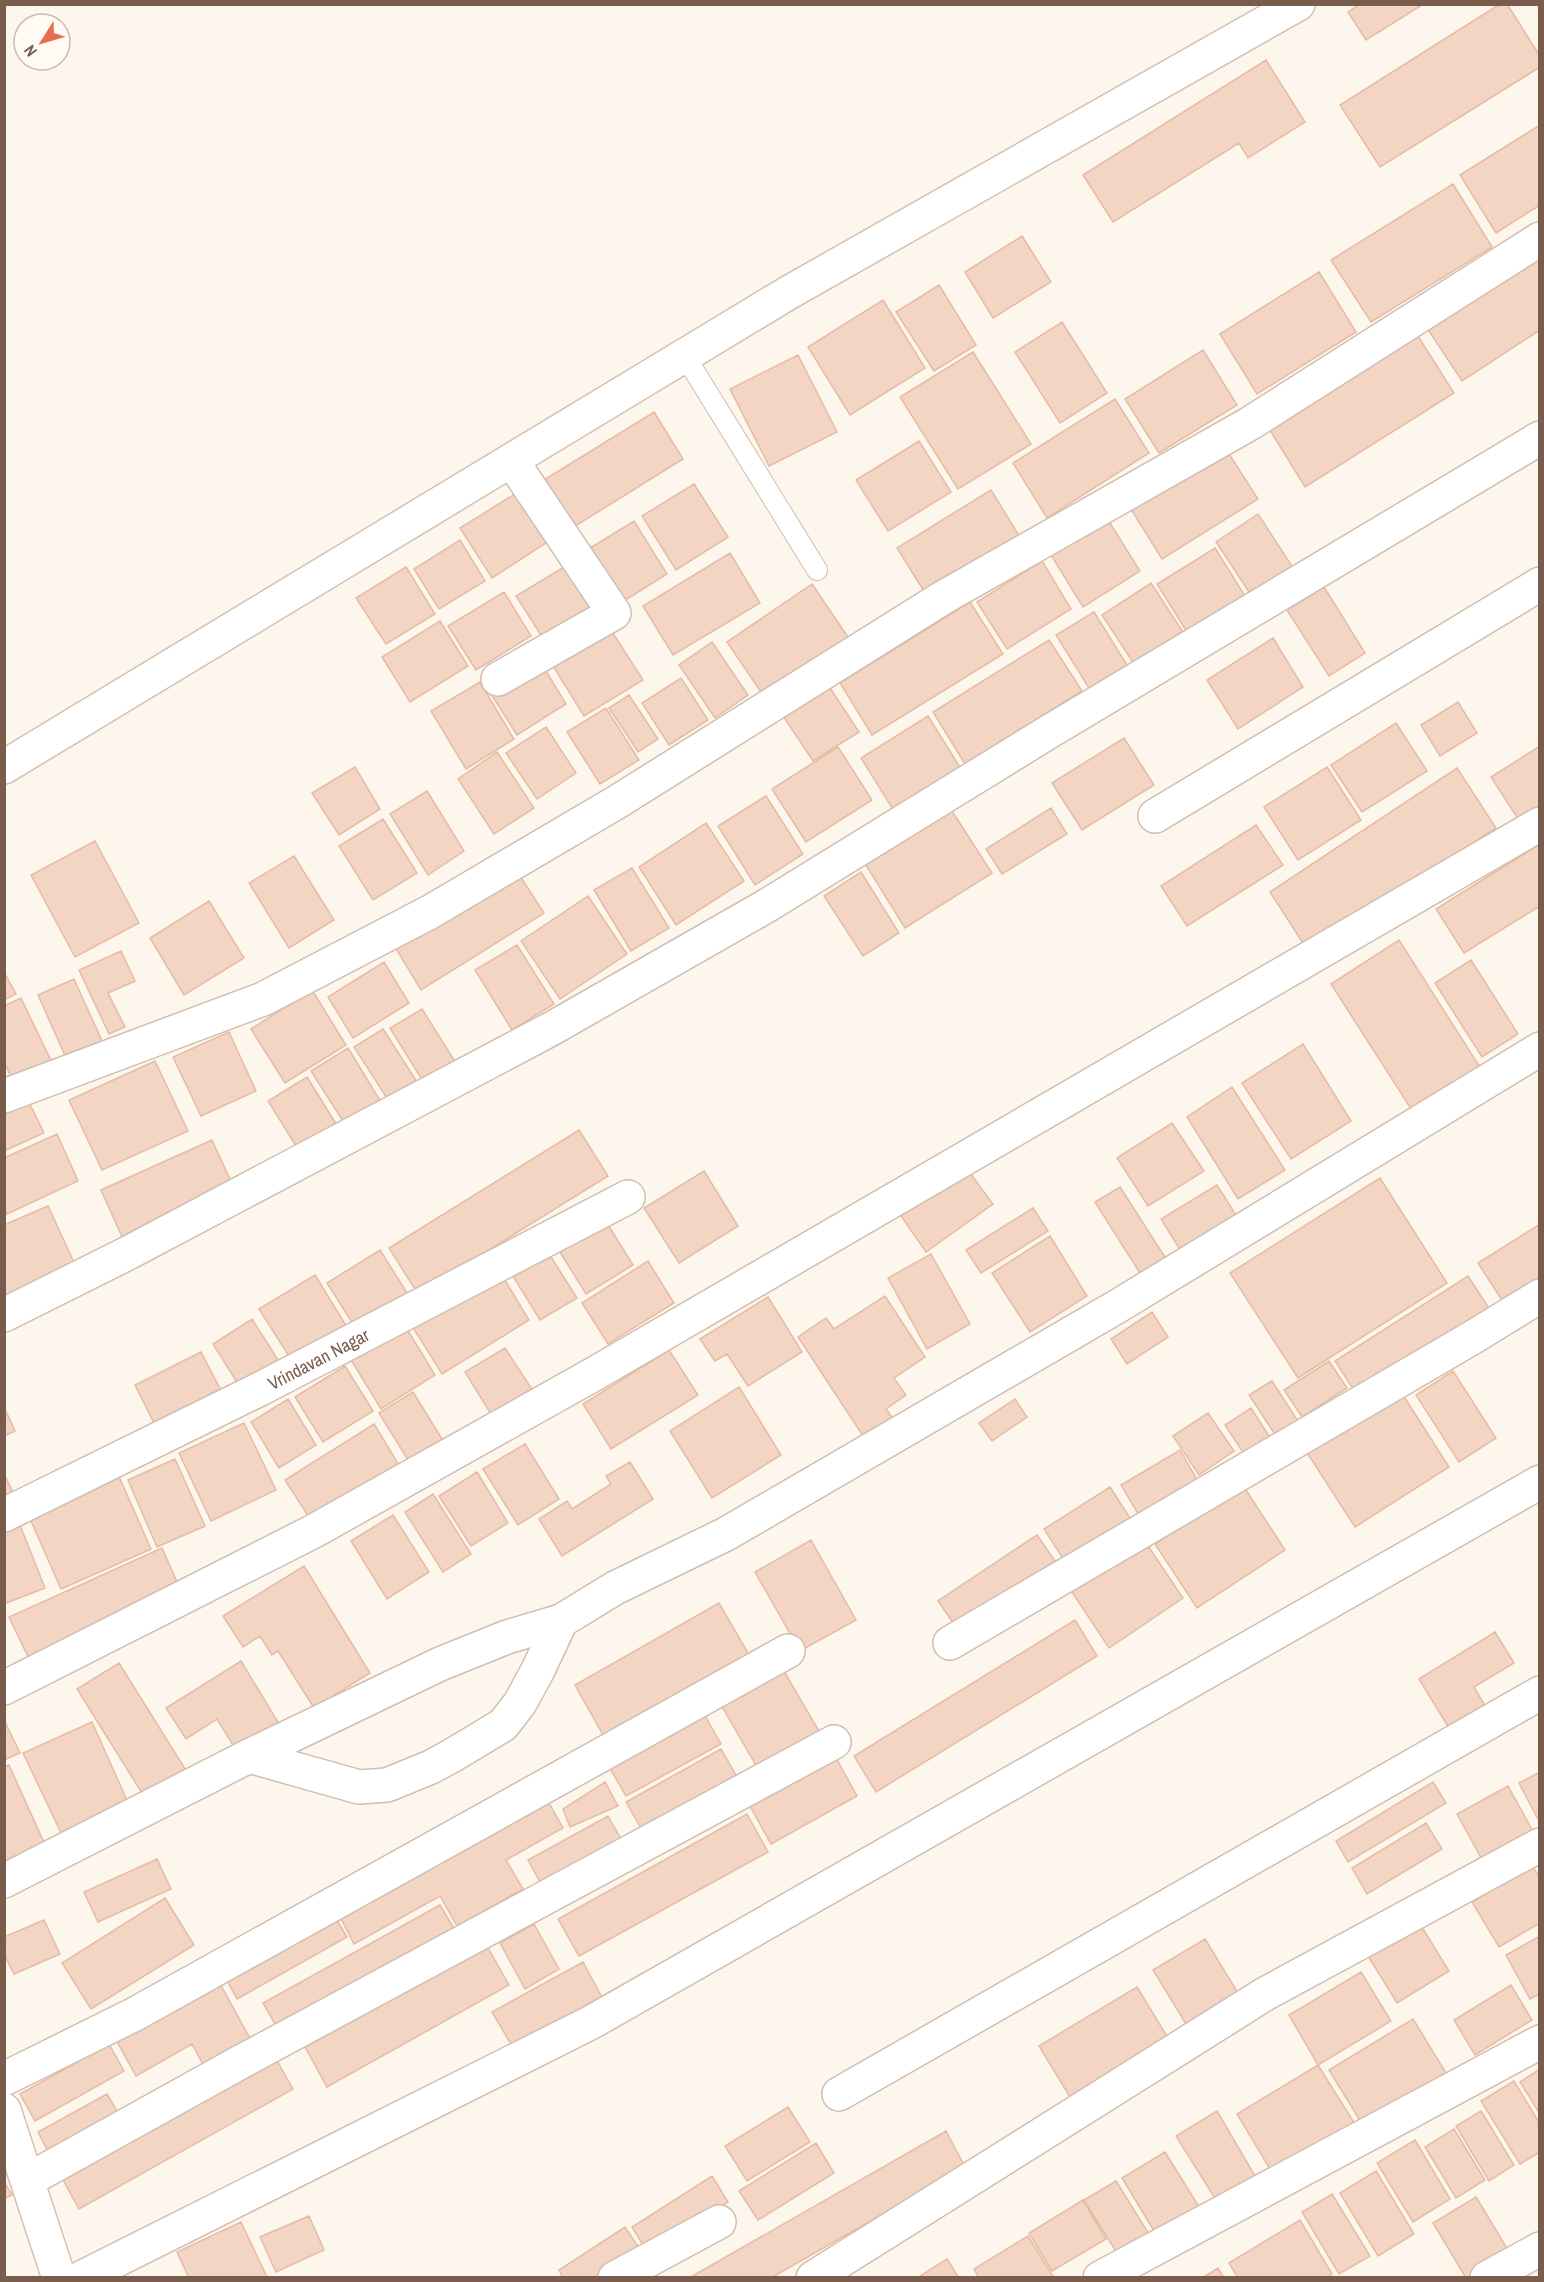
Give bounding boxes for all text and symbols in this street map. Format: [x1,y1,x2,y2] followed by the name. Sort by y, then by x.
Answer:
[12,12,72,72] north arrow
[18,41,42,61] text: N
[263,1322,373,1395] street label: Vrindavan Nagar

